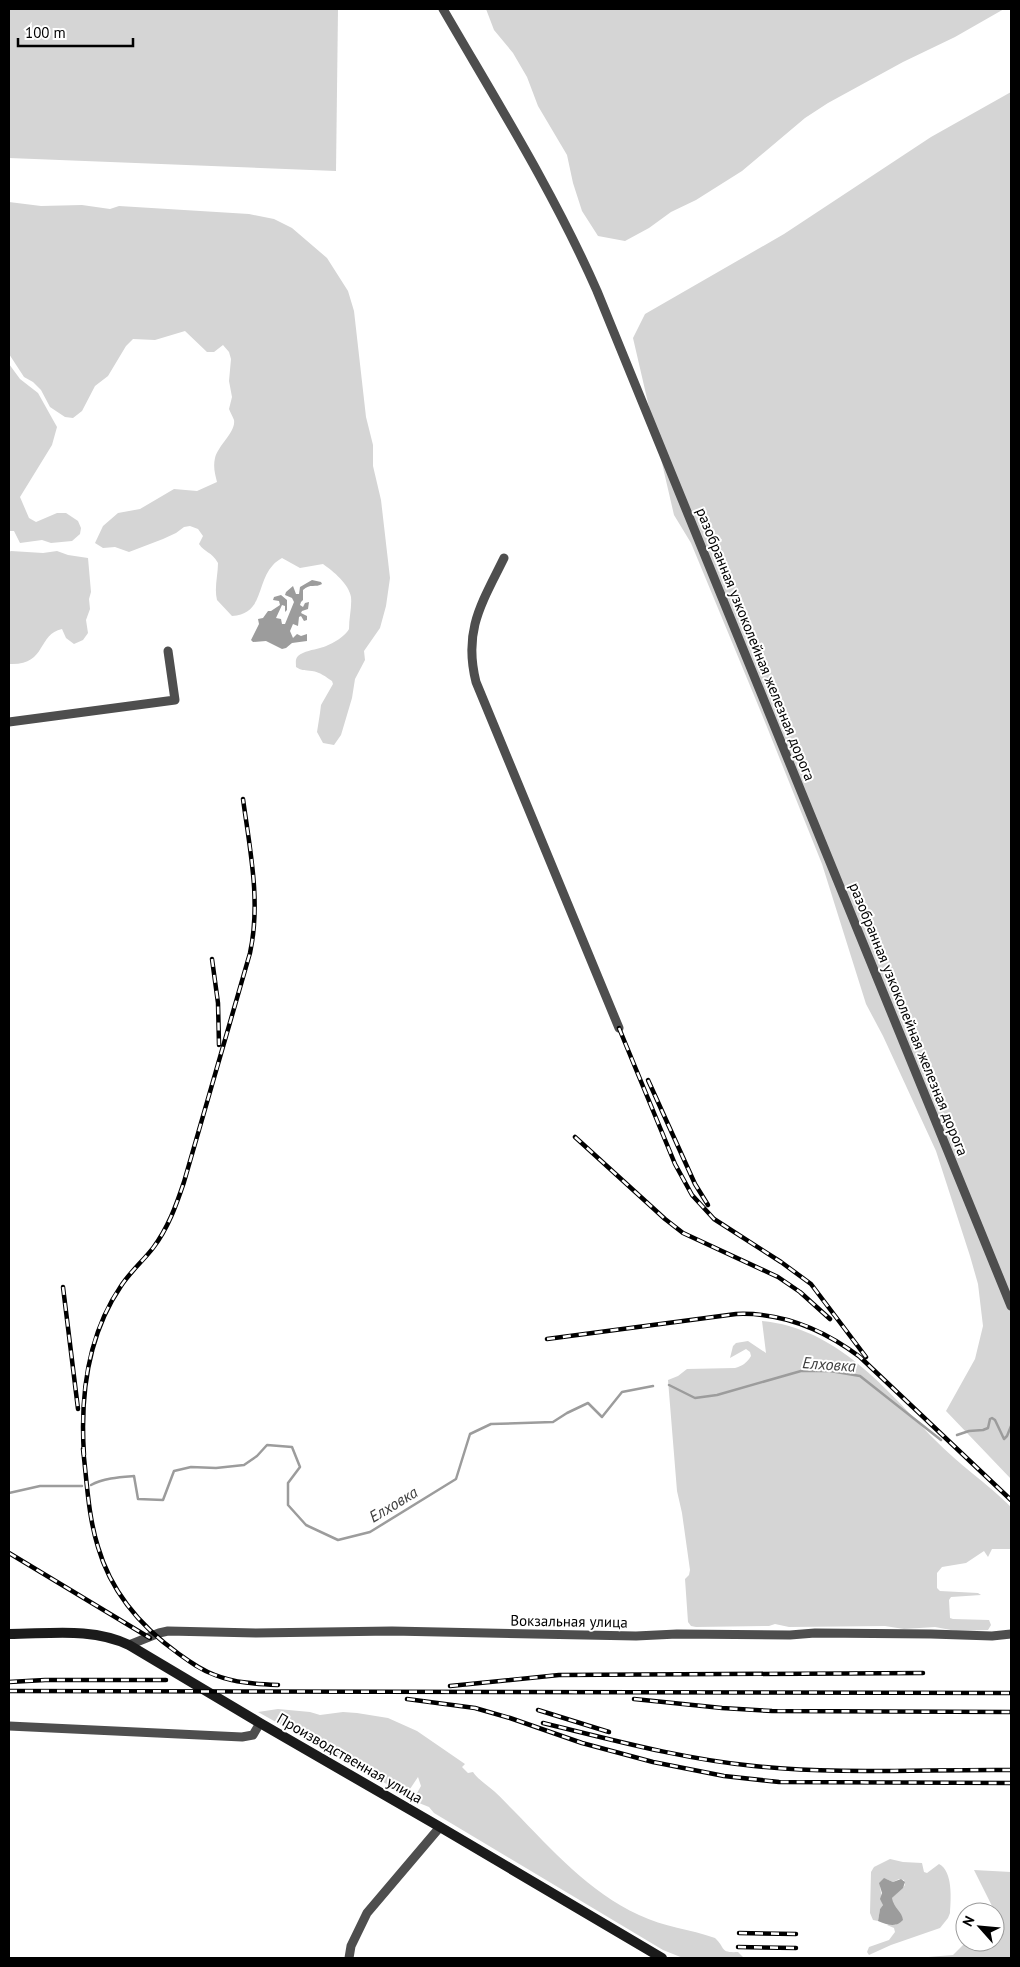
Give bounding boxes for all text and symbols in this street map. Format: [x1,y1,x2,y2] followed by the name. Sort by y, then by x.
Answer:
[18,15,132,47] scale bar
[25,23,66,42] text: 100 m
[692,505,820,783] street label: разобранная узкоколейная железная дорога
[845,880,973,1158] street label: разобранная узкоколейная железная дорога
[802,1352,857,1376] water label: Елховка
[365,1482,421,1526] water label: Елховка
[510,1610,628,1632] street label: Вокзальная улица
[274,1709,426,1807] street label: Производственная улица
[955,1902,1005,1952] north arrow
[958,1913,979,1929] text: N

